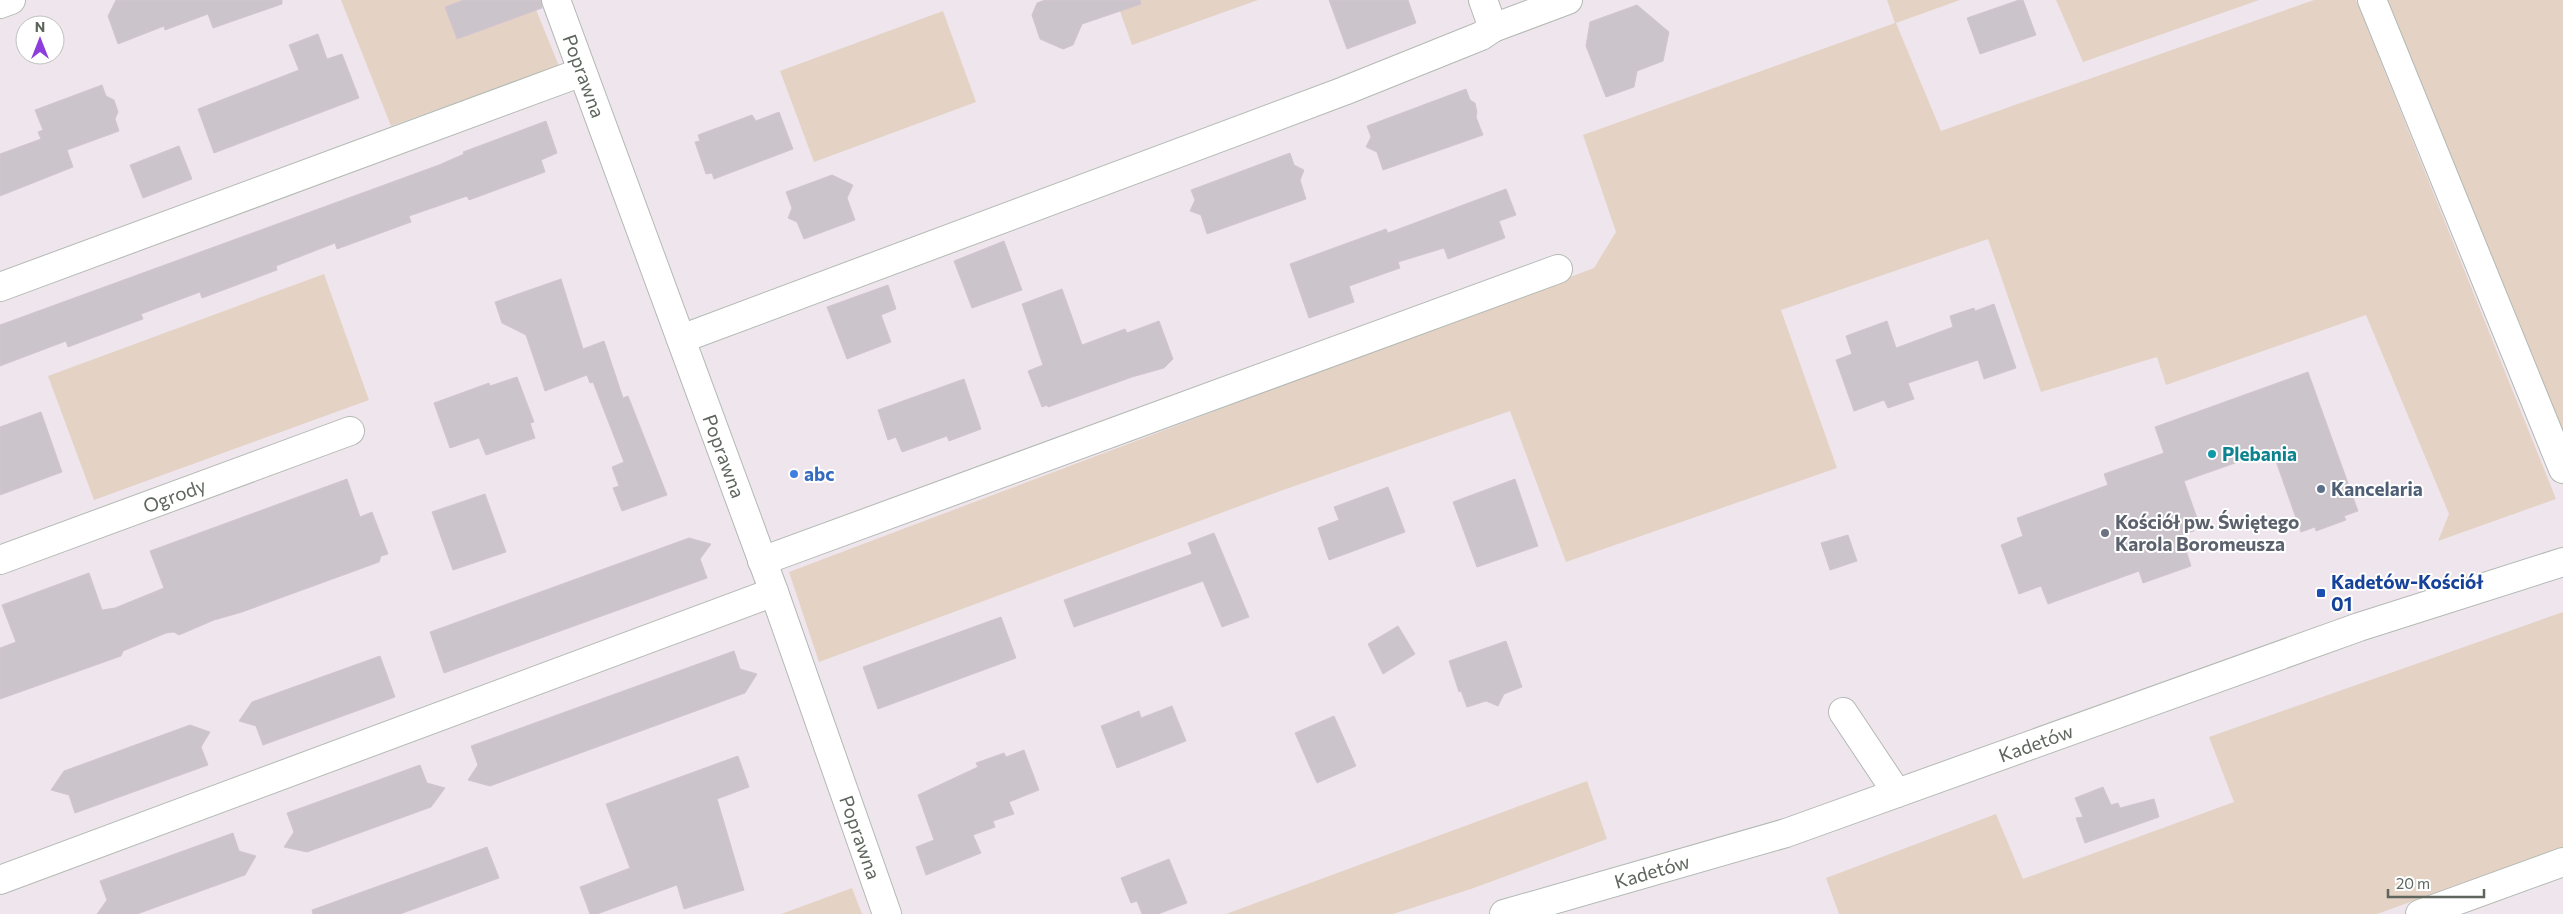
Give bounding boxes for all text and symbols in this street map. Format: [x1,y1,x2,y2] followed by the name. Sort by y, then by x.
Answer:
[15,15,65,65] north arrow
[35,18,45,35] text: N
[559,31,610,121] street label: Poprawna
[699,411,750,501] street label: Poprawna
[2222,442,2297,465] place label: Plebania
[2206,448,2218,460] marker: Plebania
[804,462,834,485] place label: abc
[788,468,800,480] marker: abc
[140,473,209,517] street label: Ogrody
[2331,477,2423,500] place label: Kancelaria
[2315,483,2327,495] marker: Kancelaria
[2115,510,2299,555] place label: Kościół pw. Świętego Karola Boromeusza
[2099,527,2111,539] marker: Kościół pw. Świętego Karola Boromeusza
[2331,570,2483,615] place label: Kadetów-Kościół 01
[2315,587,2327,599] marker: Kadetów-Kościół 01
[1995,719,2076,767] street label: Kadetów
[835,792,886,882] street label: Poprawna
[1611,849,1692,893] street label: Kadetów
[2388,866,2484,898] scale bar
[2396,874,2430,892] text: 20 m

